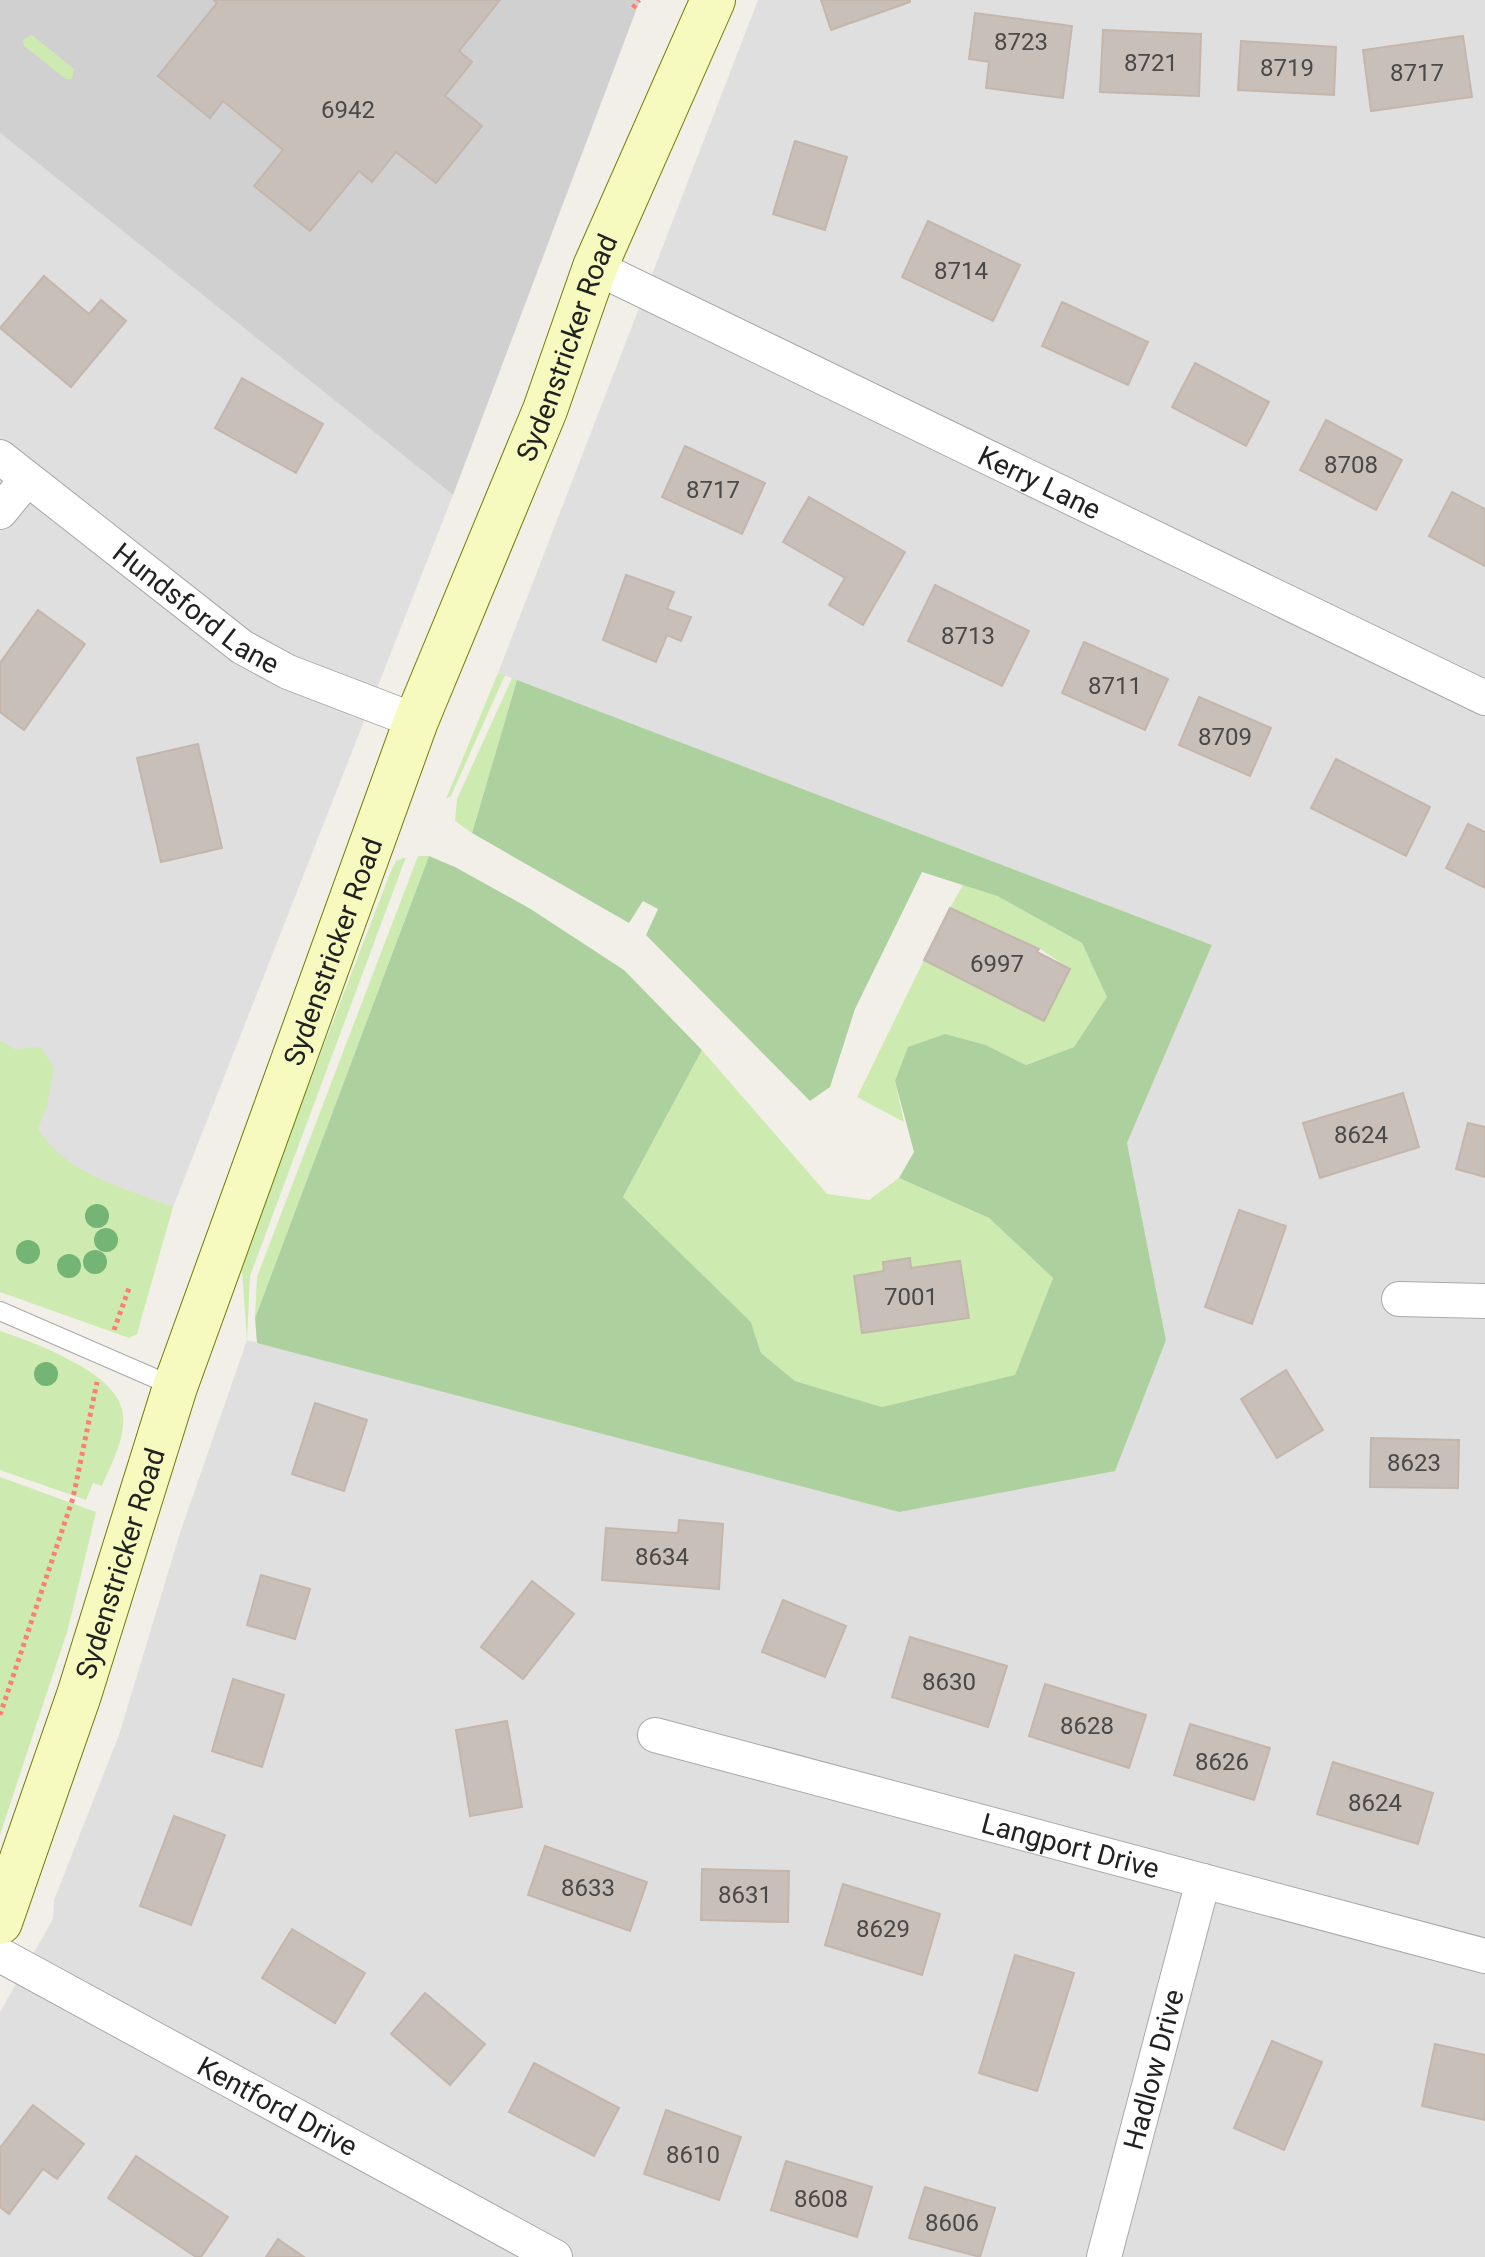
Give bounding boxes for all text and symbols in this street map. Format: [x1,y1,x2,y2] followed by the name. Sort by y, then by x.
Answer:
[994,28,1048,56] house number: 8723
[1124,49,1178,77] house number: 8721
[1260,54,1314,82] house number: 8719
[1390,59,1444,87] house number: 8717
[321,96,375,124] house number: 6942
[510,229,625,466] street label: Sydenstricker Road
[934,257,988,285] house number: 8714
[973,439,1106,526] street label: Kerry Lane
[1324,451,1378,479] house number: 8708
[686,476,740,504] house number: 8717
[106,536,285,681] street label: Hundsford Lane
[941,622,995,650] house number: 8713
[1088,672,1142,700] house number: 8711
[1198,723,1252,751] house number: 8709
[277,833,389,1070] street label: Sydenstricker Road
[970,950,1024,978] house number: 6997
[1334,1121,1388,1149] house number: 8624
[884,1283,938,1311] house number: 7001
[69,1444,172,1683] street label: Sydenstricker Road
[1387,1449,1441,1477] house number: 8623
[635,1543,689,1571] house number: 8634
[922,1668,976,1696] house number: 8630
[1060,1712,1114,1740] house number: 8628
[1195,1748,1249,1776] house number: 8626
[1348,1789,1402,1817] house number: 8624
[978,1807,1163,1886] street label: Langport Drive
[561,1874,615,1902] house number: 8633
[718,1881,772,1909] house number: 8631
[856,1915,910,1943] house number: 8629
[1117,1986,1191,2153] street label: Hadlow Drive
[192,2050,363,2163] street label: Kentford Drive
[666,2141,720,2169] house number: 8610
[794,2185,848,2213] house number: 8608
[925,2209,979,2237] house number: 8606

